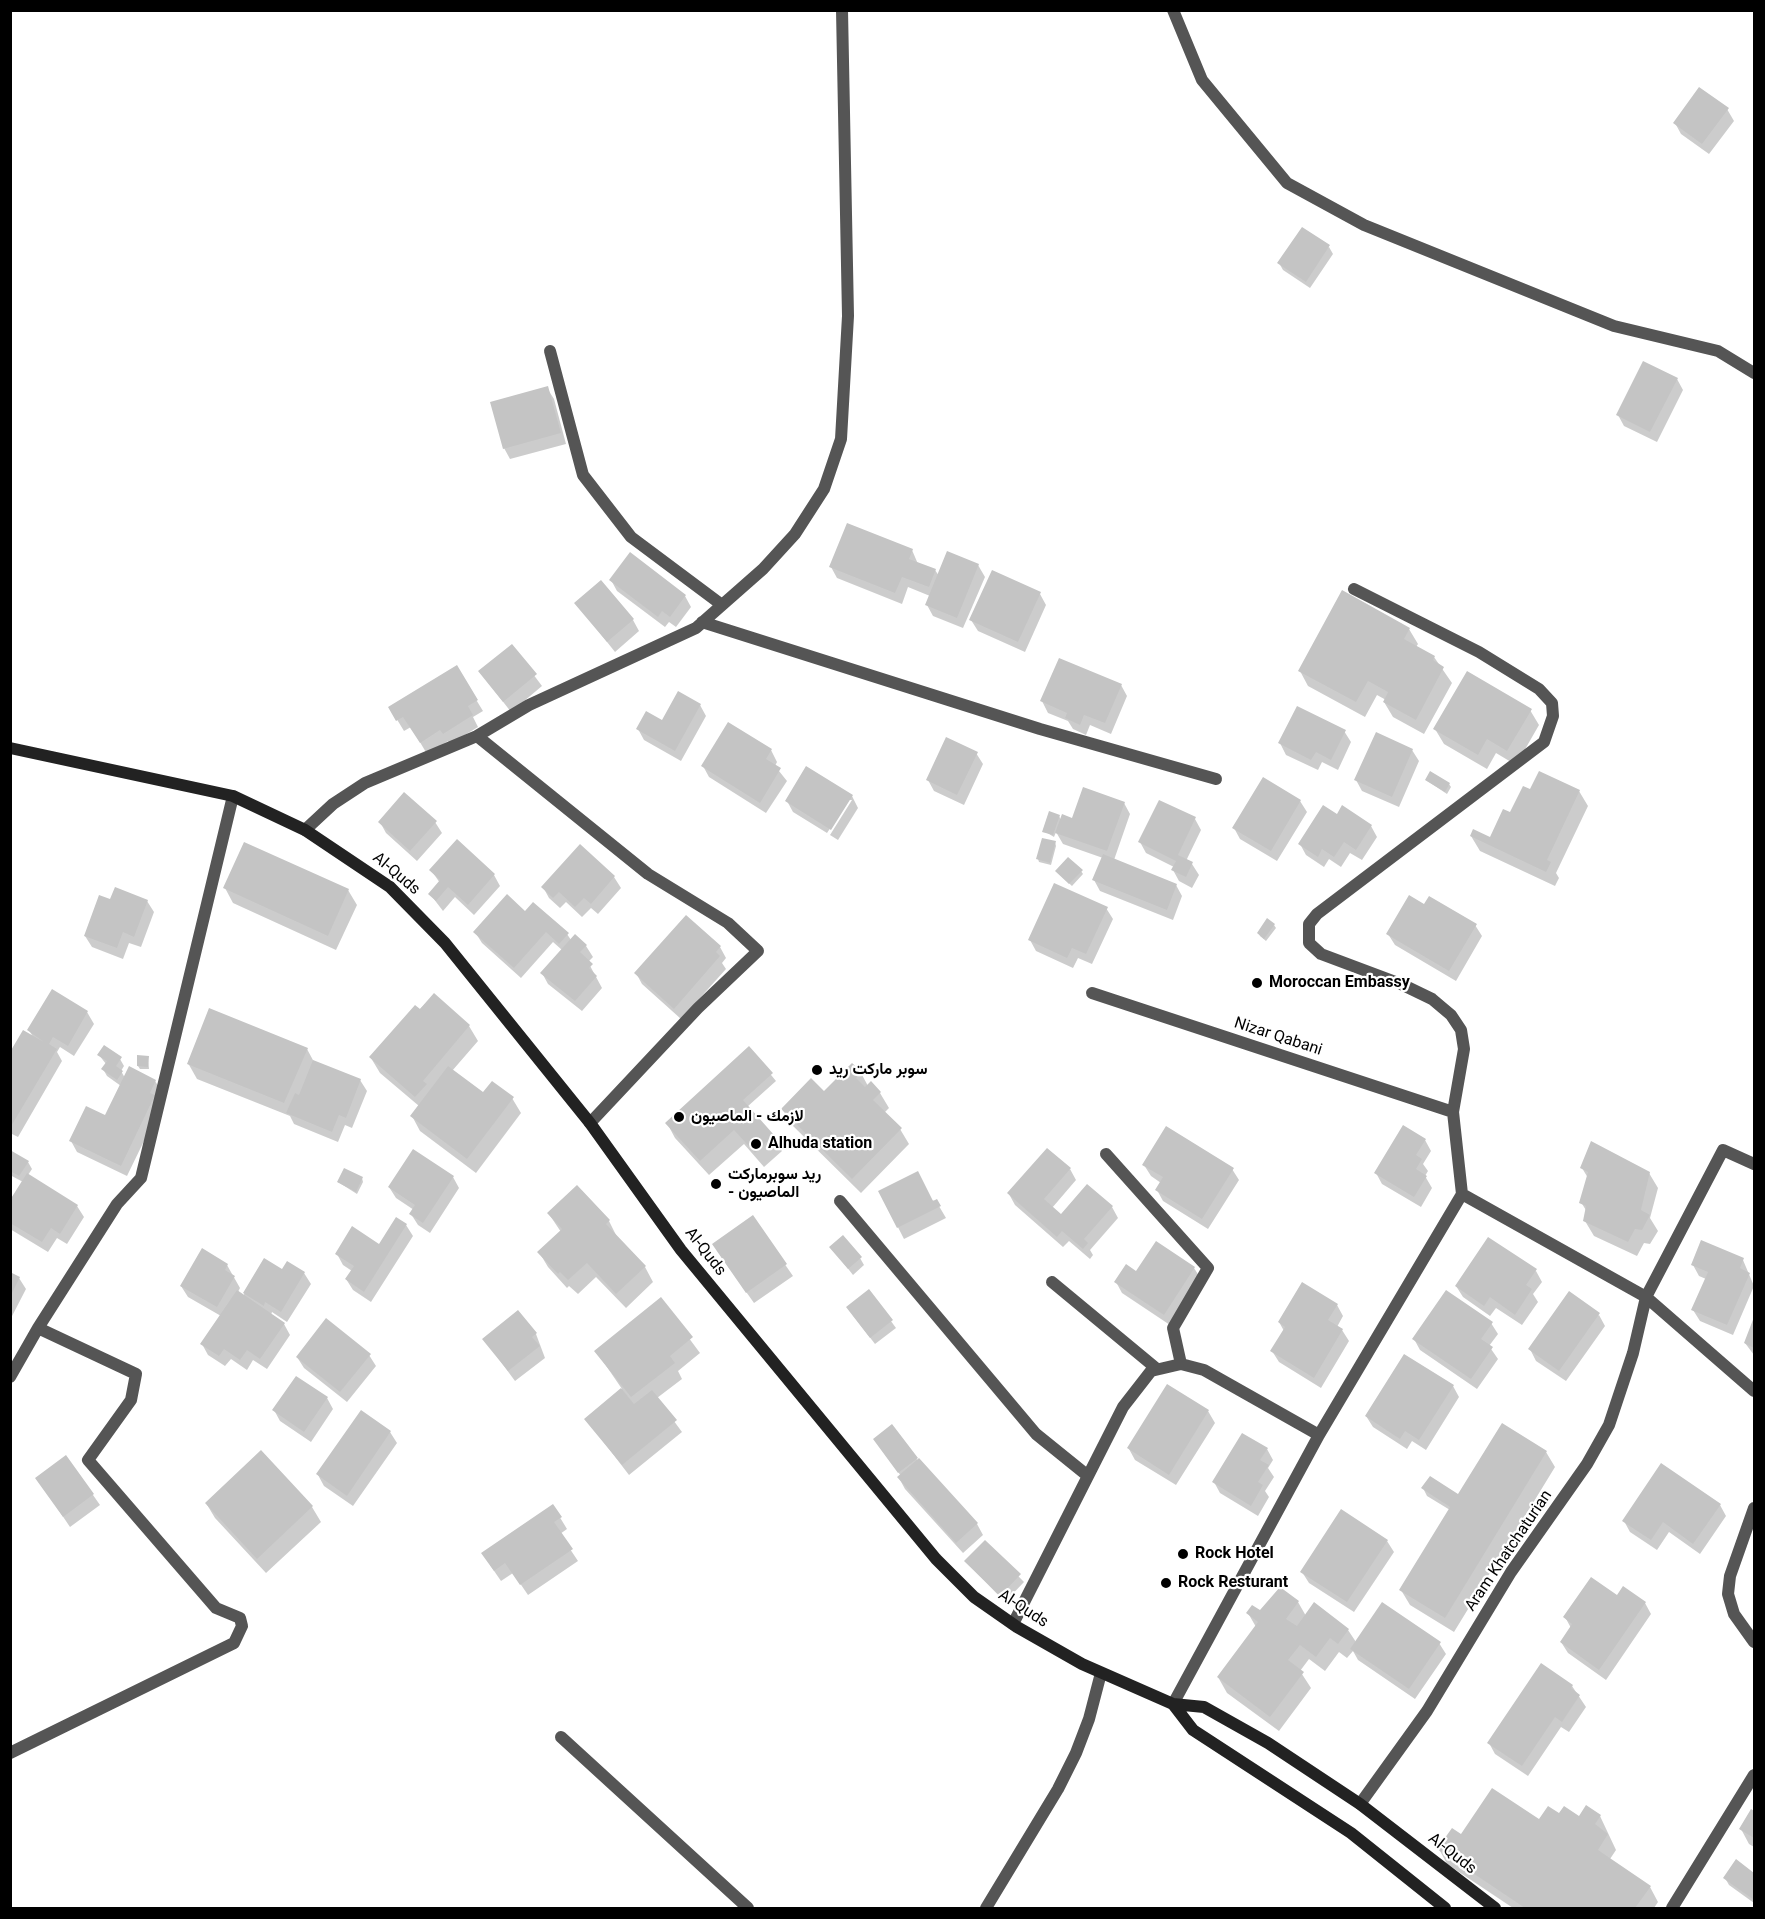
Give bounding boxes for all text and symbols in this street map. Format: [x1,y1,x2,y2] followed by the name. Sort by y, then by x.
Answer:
[368,849,424,899] street label: Al-Quds
[1269,973,1410,993] place label: Moroccan Embassy
[1250,976,1264,990] marker: Moroccan Embassy
[1232,1014,1324,1060] street label: Nizar Qabani
[829,1060,927,1080] place label: سوبر ماركت ريد
[810,1063,824,1077] marker: سوبر ماركت ريد
[691,1107,804,1127] place label: لازمك - الماصيون
[672,1110,686,1124] marker: لازمك - الماصيون
[768,1134,872,1154] place label: Alhuda station
[749,1137,763,1151] marker: Alhuda station
[728,1165,821,1203] place label: ريد سوبرماركت - الماصيون
[709,1177,723,1191] marker: ريد سوبرماركت - الماصيون
[680,1224,730,1280] street label: Al-Quds
[1461,1487,1557,1615] street label: Aram Khatchaturian
[1195,1544,1274,1564] place label: Rock Hotel
[1176,1547,1190,1561] marker: Rock Hotel
[1178,1573,1288,1593] place label: Rock Resturant
[1159,1576,1173,1590] marker: Rock Resturant
[994,1586,1052,1632] street label: Al-Quds
[1424,1829,1480,1879] street label: Al-Quds

